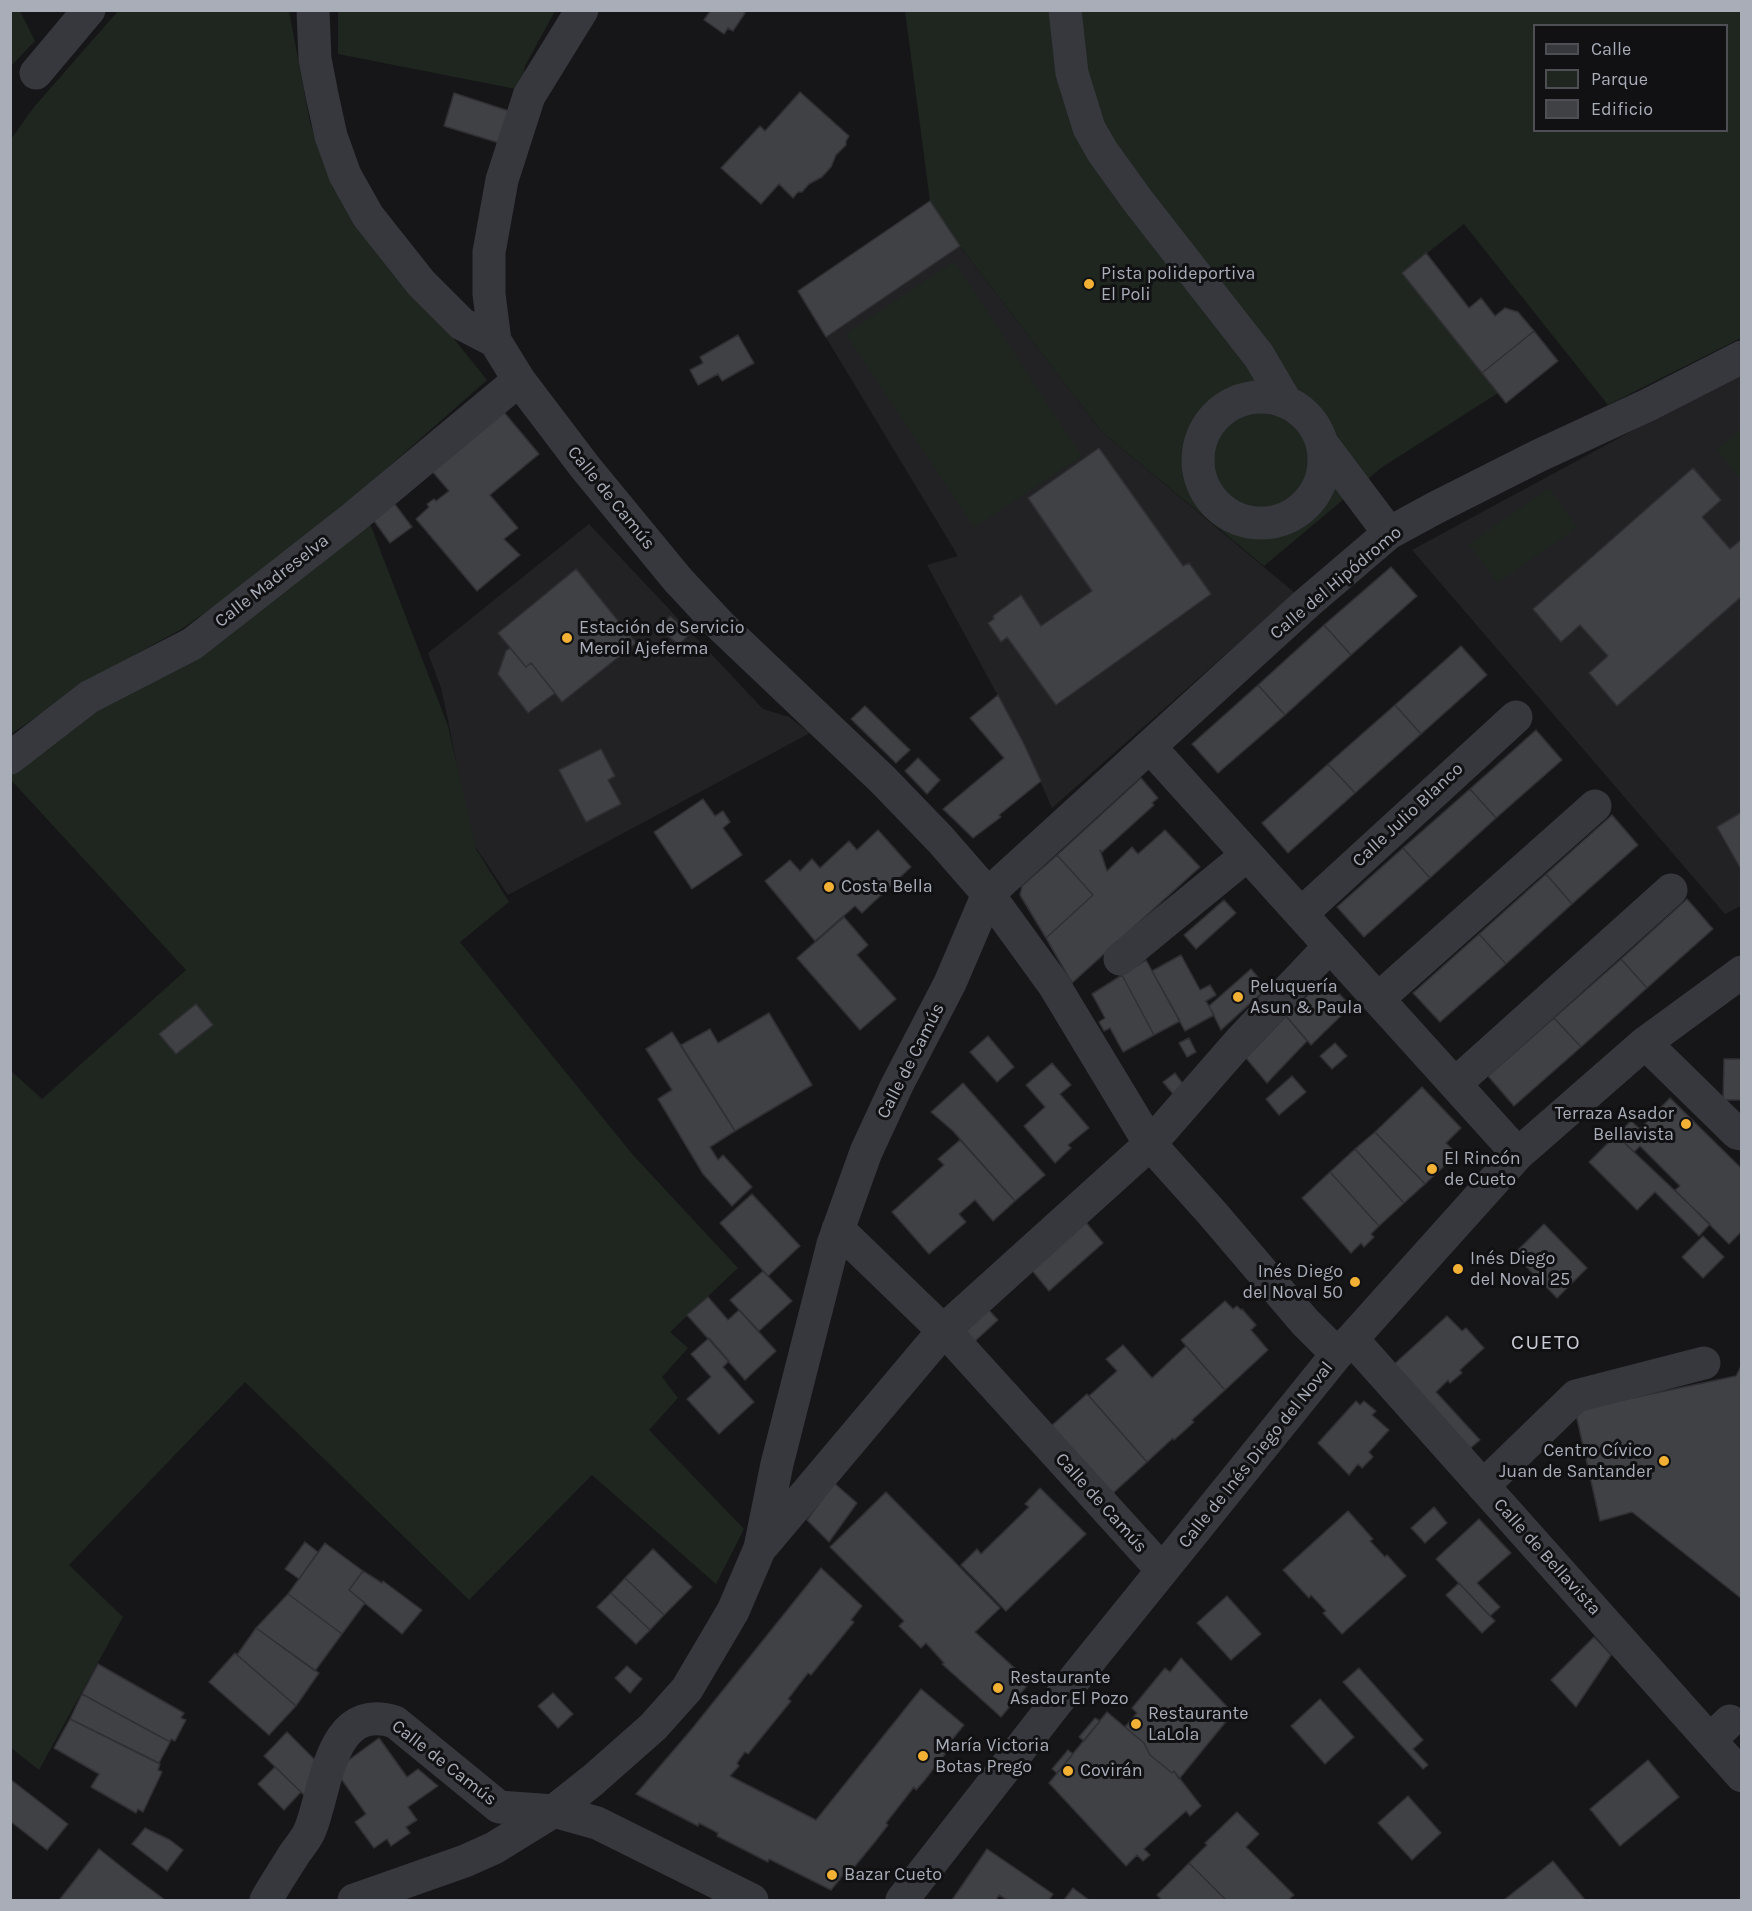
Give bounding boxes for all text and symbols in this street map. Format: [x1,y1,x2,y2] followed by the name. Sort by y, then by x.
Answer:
[1533,24,1728,132] legend
[1591,38,1631,60] text: Calle
[1591,68,1648,90] text: Parque
[1591,98,1653,120] text: Edificio
[1101,263,1255,306] place label: Pista polideportiva El Poli
[1082,277,1096,291] marker: Pista polideportiva El Poli
[563,442,659,554] street label: Calle de Camús
[1266,522,1406,644] street label: Calle del Hipódromo
[211,530,333,632] street label: Calle Madreselva
[579,617,745,660] place label: Estación de Servicio Meroil Ajeferma
[560,631,574,645] marker: Estación de Servicio Meroil Ajeferma
[1348,758,1468,872] street label: Calle Julio Blanco
[841,876,933,898] place label: Costa Bella
[822,880,836,894] marker: Costa Bella
[1250,976,1362,1018] place label: Peluquería Asun & Paula
[1231,990,1245,1004] marker: Peluquería Asun & Paula
[873,1000,949,1122] street label: Calle de Camús
[1555,1103,1674,1146] place label: Terraza Asador Bellavista
[1679,1117,1693,1131] marker: Terraza Asador Bellavista
[1444,1148,1521,1190] place label: El Rincón de Cueto
[1425,1162,1439,1176] marker: El Rincón de Cueto
[1470,1248,1570,1290] place label: Inés Diego del Noval 25
[1243,1261,1343,1304] place label: Inés Diego del Noval 50
[1451,1262,1465,1276] marker: Inés Diego del Noval 25
[1348,1275,1362,1289] marker: Inés Diego del Noval 50
[1511,1330,1581,1356] district label: CUETO
[1174,1357,1338,1553] street label: Calle de Inés Diego del Noval
[1499,1440,1652,1482] place label: Centro Cívico Juan de Santander
[1051,1449,1151,1557] street label: Calle de Camús
[1657,1454,1671,1468] marker: Centro Cívico Juan de Santander
[1489,1494,1605,1620] street label: Calle de Bellavista
[1010,1667,1129,1710] place label: Restaurante Asador El Pozo
[991,1681,1005,1695] marker: Restaurante Asador El Pozo
[1148,1703,1249,1746] place label: Restaurante LaLola
[387,1715,501,1811] street label: Calle de Camús
[1129,1717,1143,1731] marker: Restaurante LaLola
[935,1735,1049,1778] place label: María Victoria Botas Prego
[916,1749,930,1763] marker: María Victoria Botas Prego
[1080,1760,1143,1782] place label: Covirán
[1061,1764,1075,1778] marker: Covirán
[844,1864,942,1886] place label: Bazar Cueto
[825,1868,839,1882] marker: Bazar Cueto

